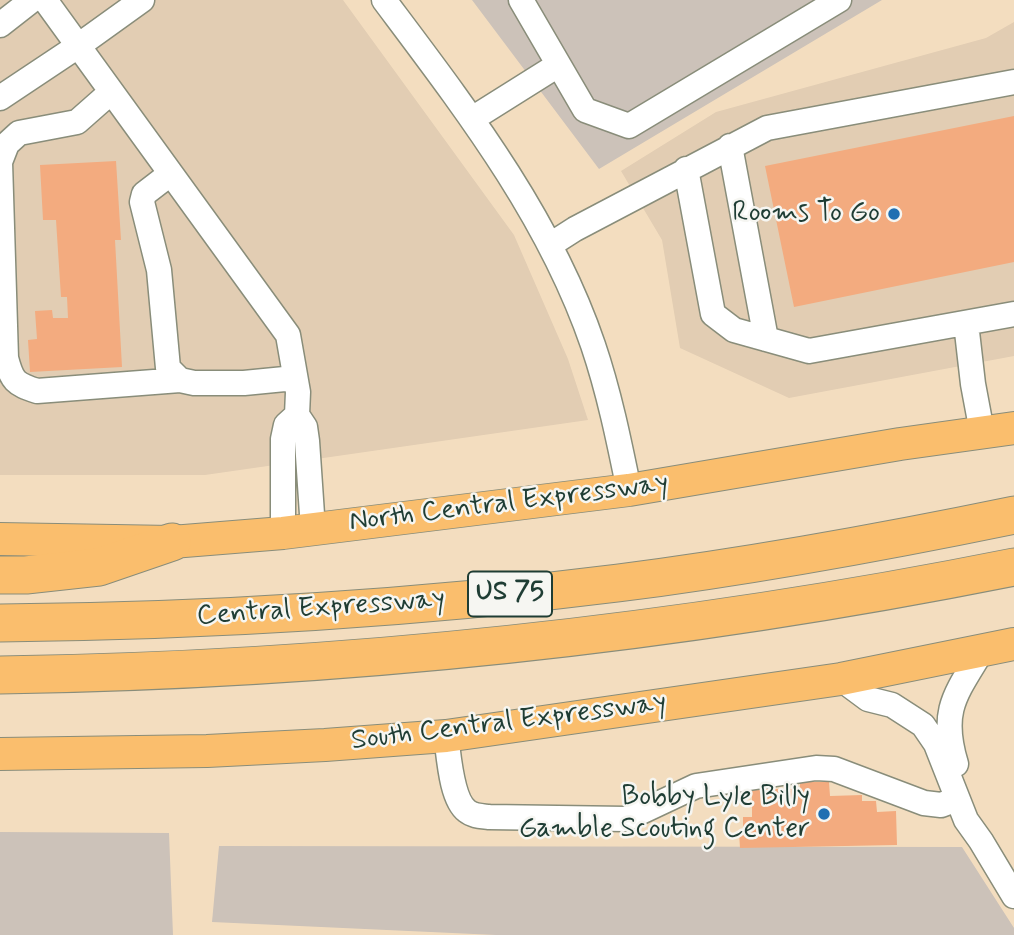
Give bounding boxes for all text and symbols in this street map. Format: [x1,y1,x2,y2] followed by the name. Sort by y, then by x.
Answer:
[732,197,880,231] place label: Rooms To Go
[886,206,902,222] marker: Rooms To Go
[348,468,670,540] street label: North Central Expressway
[468,572,552,616] road number: US 75
[196,584,446,634] street label: Central Expressway
[350,687,668,759] street label: South Central Expressway
[519,781,810,847] place label: Bobby Lyle Billy Gamble Scouting Center
[816,806,832,822] marker: Bobby Lyle Billy Gamble Scouting Center

